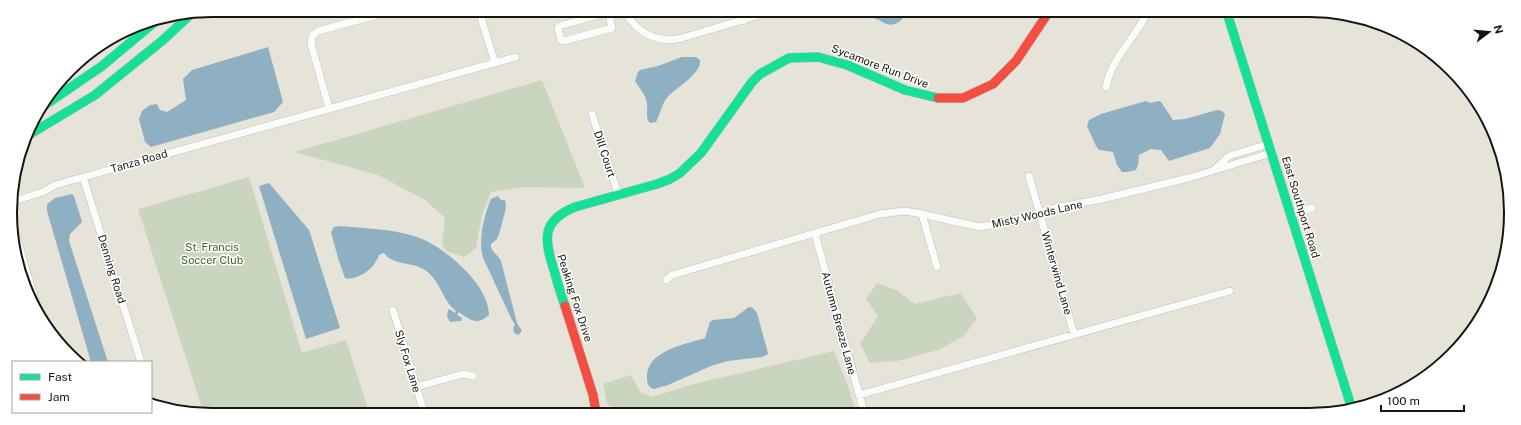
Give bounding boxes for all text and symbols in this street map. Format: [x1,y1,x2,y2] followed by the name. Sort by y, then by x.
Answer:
[1469,12,1509,52] north arrow
[1492,23,1506,35] text: N
[830,42,930,90] street label: Sycamore Run Drive
[592,129,618,179] street label: Dill Court
[109,147,169,175] street label: Tanza Road
[1280,155,1322,259] street label: East Southport Road
[991,198,1083,230] street label: Misty Woods Lane
[1039,230,1075,316] street label: Winterwind Lane
[96,233,128,305] street label: Denning Road
[181,241,244,266] park label: St. Francis Soccer Club
[555,253,595,343] street label: Peaking Fox Drive
[819,270,859,376] street label: Autumn Breeze Lane
[393,328,423,394] street label: Sly Fox Lane
[12,361,152,413] legend
[48,370,73,384] text: Fast
[1381,387,1464,413] scale bar
[48,390,70,404] text: Jam
[1387,394,1420,408] text: 100 m

